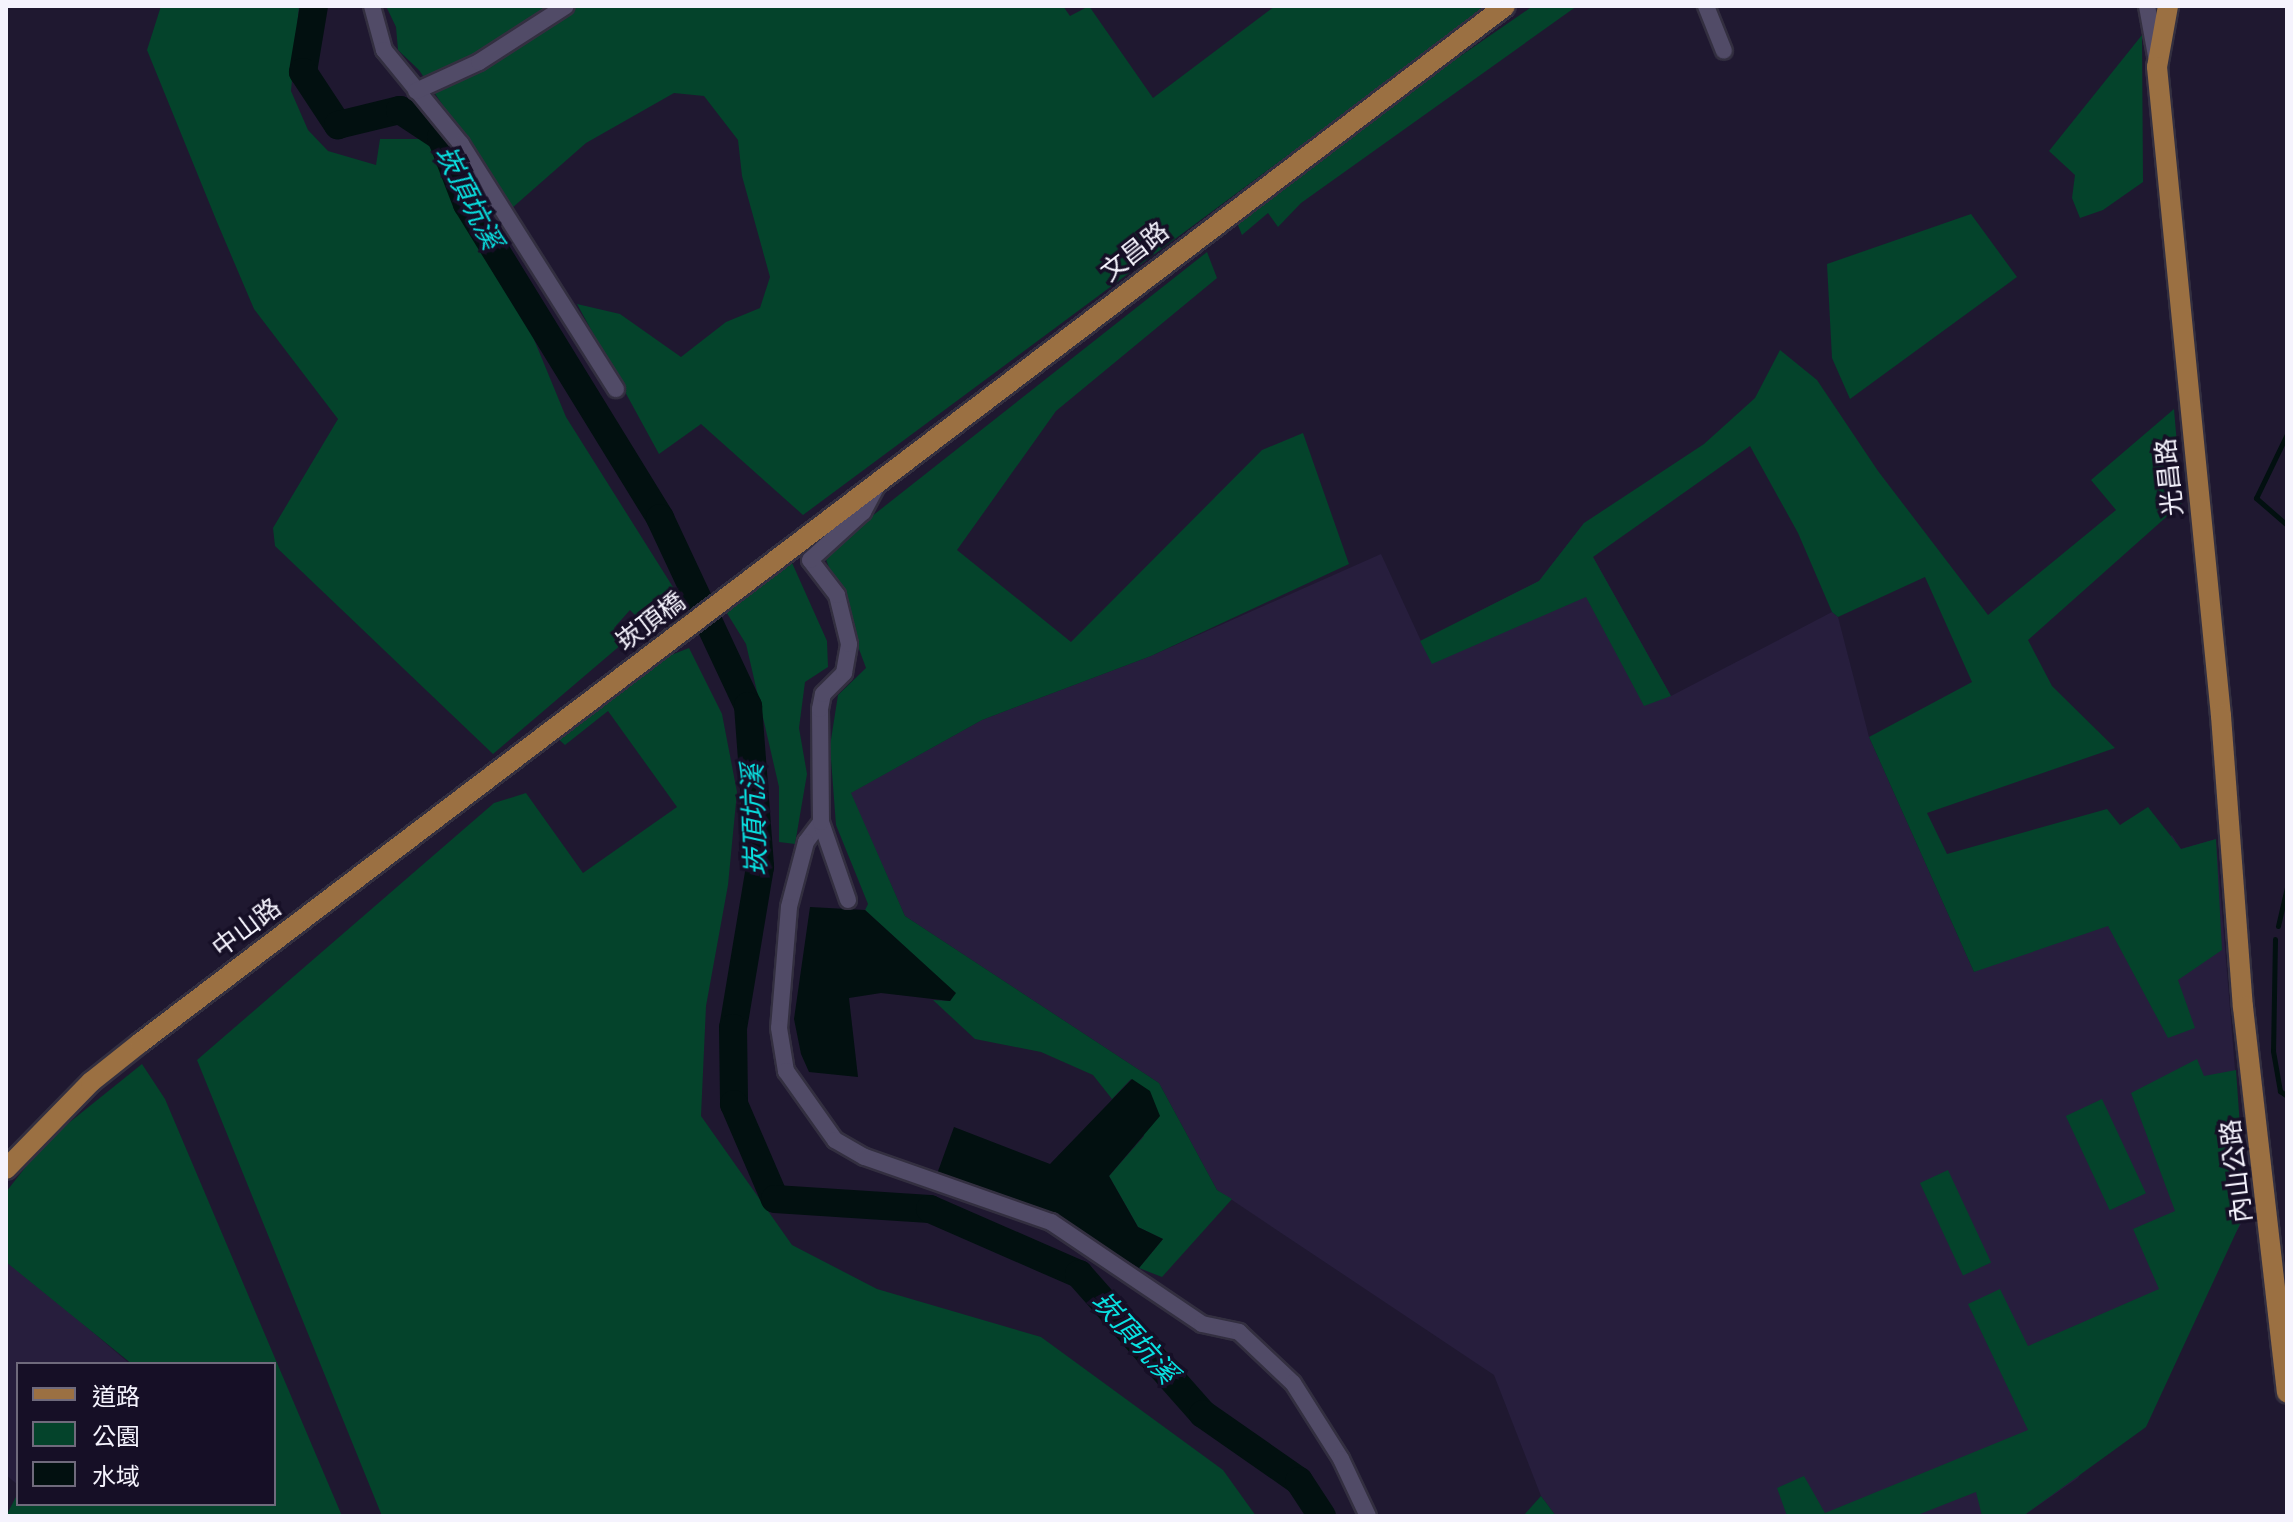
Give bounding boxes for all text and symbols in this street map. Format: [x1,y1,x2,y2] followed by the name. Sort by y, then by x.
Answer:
[429,139,509,255] water label: 崁頂坑溪
[1095,216,1175,288] street label: 文昌路
[2150,437,2190,517] street label: 光昌路
[610,586,692,658] street label: 崁頂橋
[735,763,773,877] water label: 崁頂坑溪
[206,892,288,964] street label: 中山路
[2215,1117,2259,1225] street label: 內山公路
[1085,1284,1185,1390] water label: 崁頂坑溪
[16,1362,276,1506] legend
[92,1382,140,1411] text: 道路
[92,1422,140,1451] text: 公園
[92,1462,140,1491] text: 水域

